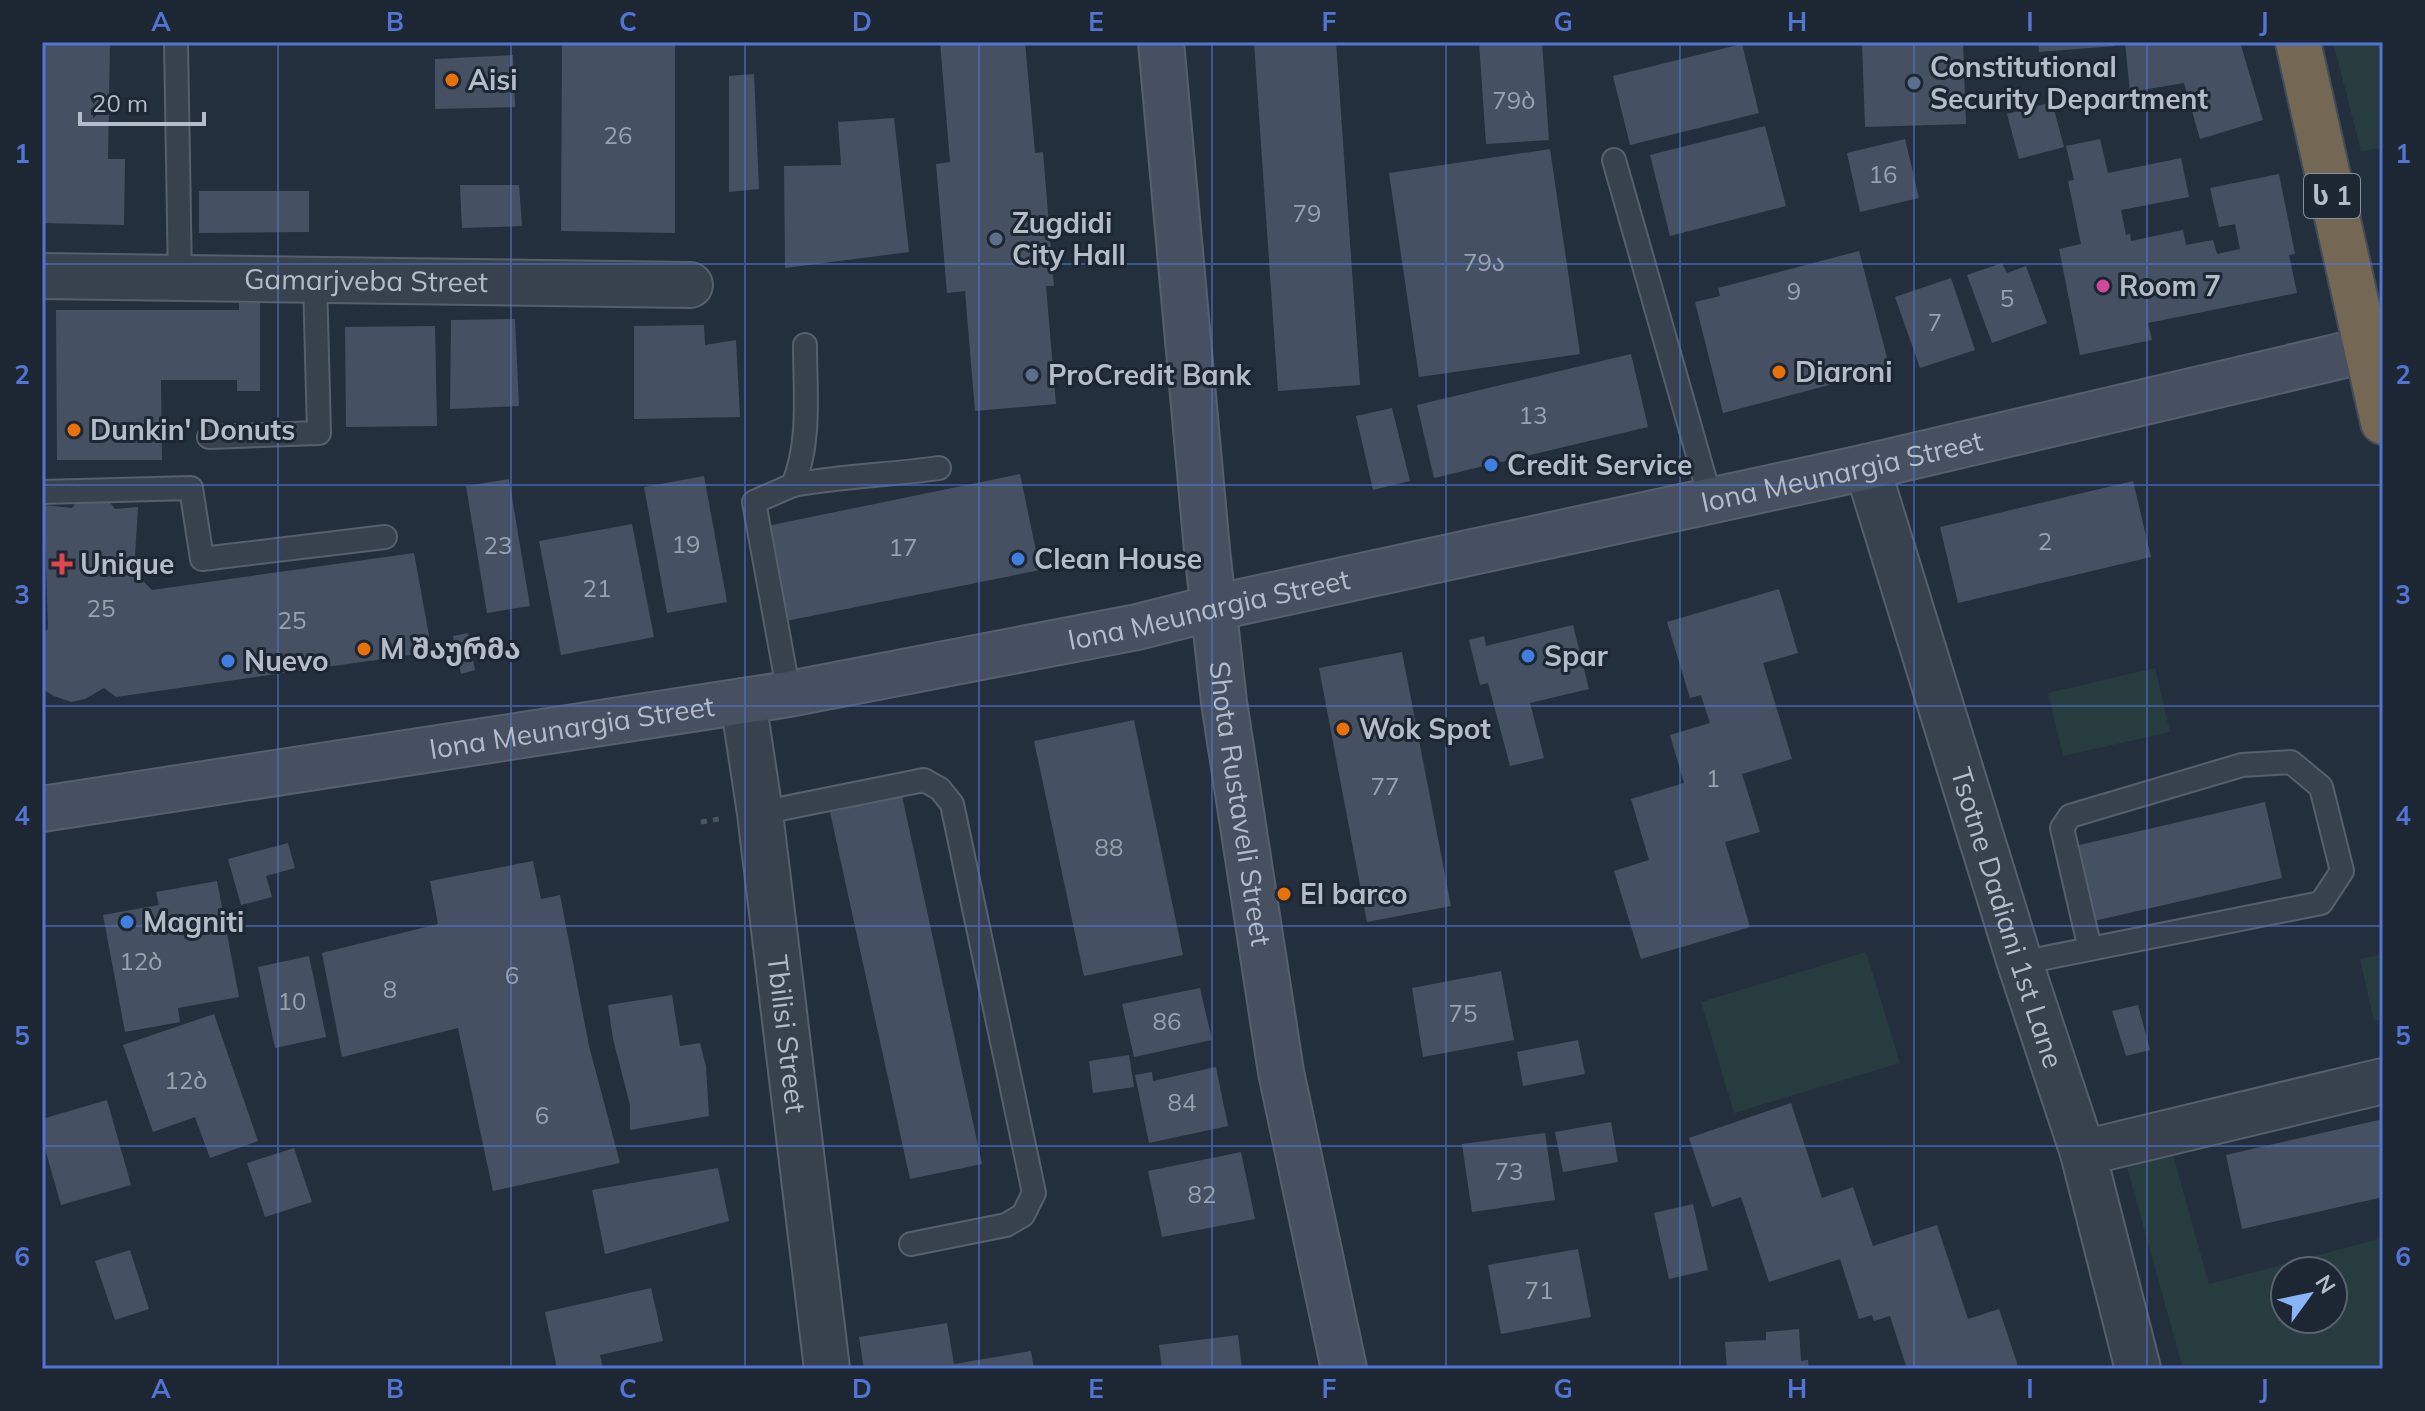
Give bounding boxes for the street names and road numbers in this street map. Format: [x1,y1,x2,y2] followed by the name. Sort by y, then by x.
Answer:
[2304,174,2360,218] road number: ს 1
[244,261,488,299] street label: Gamarjveba Street
[1698,422,1986,519] street label: Iona Meunargia Street
[1065,561,1353,657] street label: Iona Meunargia Street
[1203,659,1279,949] street label: Shota Rustaveli Street
[427,688,717,766] street label: Iona Meunargia Street
[1944,763,2072,1072] street label: Tsotne Dadiani 1st Lane
[760,953,814,1115] street label: Tbilisi Street

